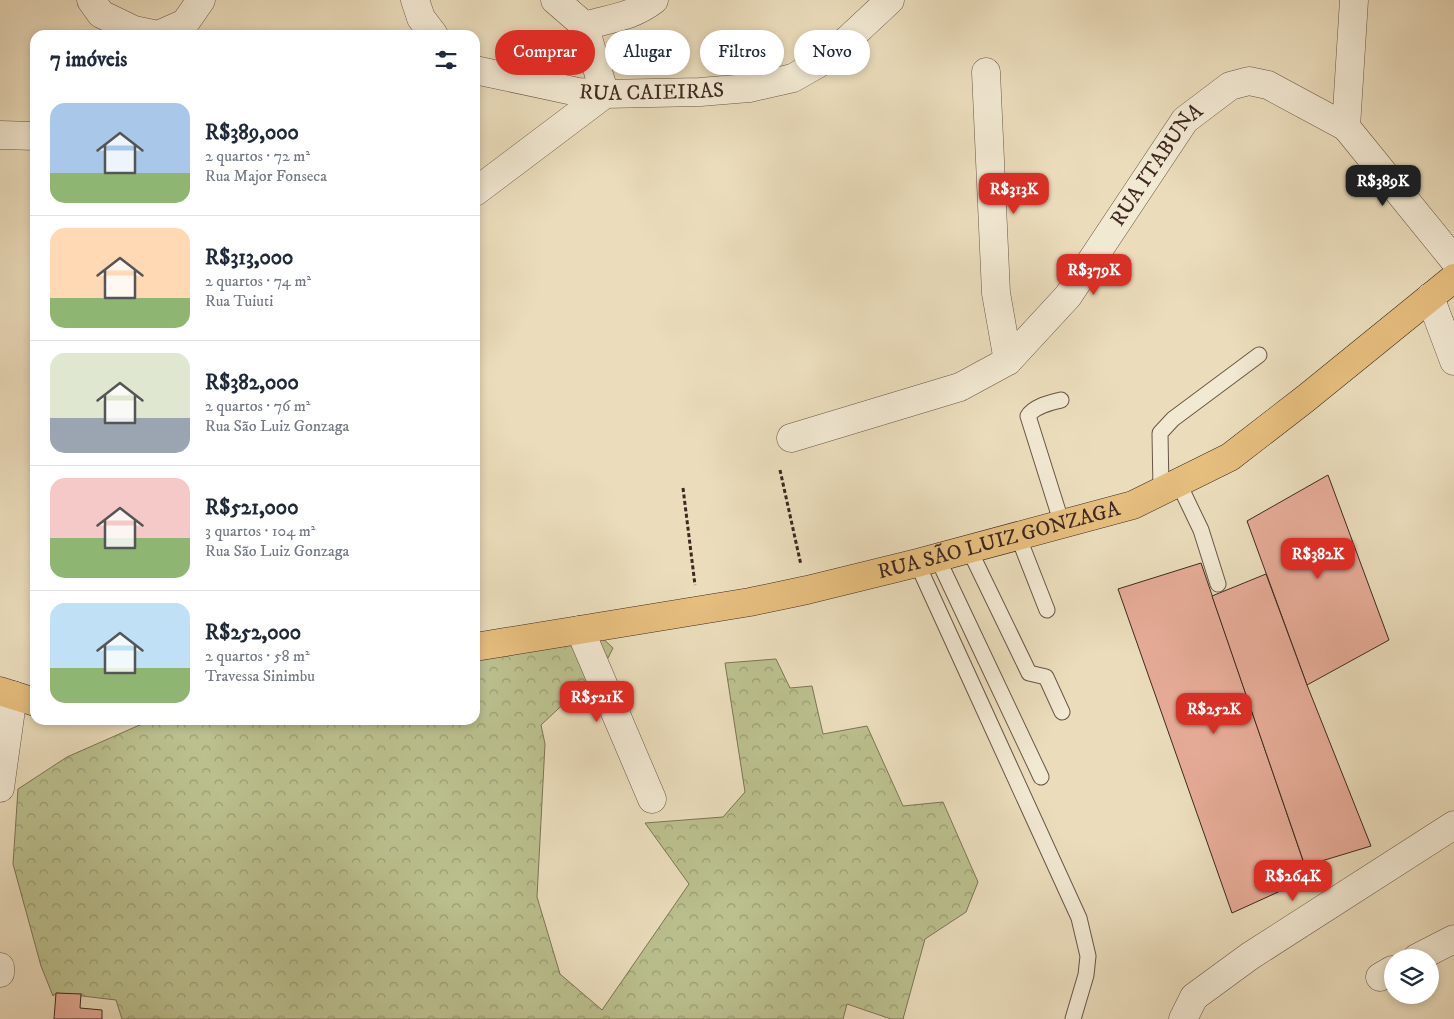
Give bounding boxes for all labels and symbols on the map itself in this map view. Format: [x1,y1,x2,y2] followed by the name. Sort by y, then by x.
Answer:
[578,77,725,107] street label: RUA CAIEIRAS
[1105,98,1209,231] street label: RUA ITABUNA
[1342,164,1424,207] pin: R$389K
[973,172,1055,215] pin: R$313K
[1053,254,1135,296] pin: R$379K
[875,496,1124,585] street label: RUA SÃO LUIZ GONZAGA
[1277,538,1359,580] pin: R$382K
[556,680,638,723] pin: R$521K
[1173,692,1255,735] pin: R$252K
[1252,860,1334,902] pin: R$264K

